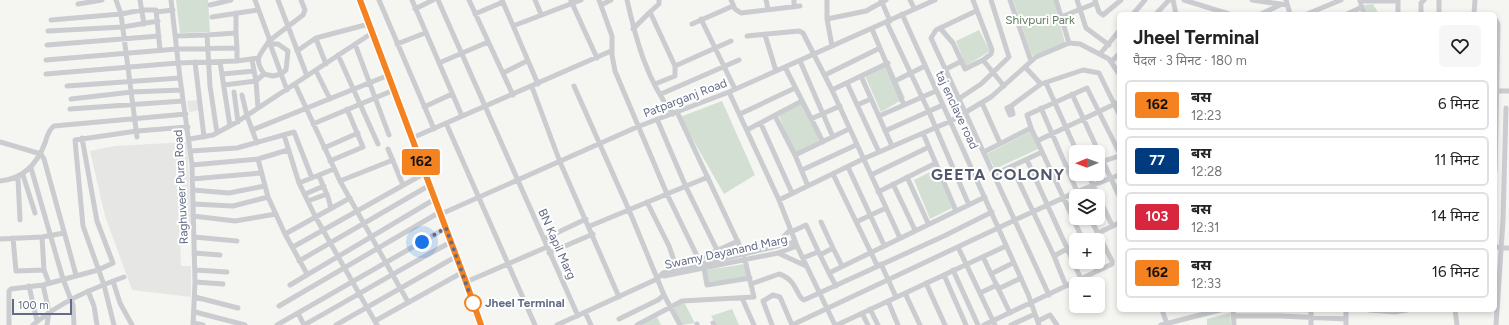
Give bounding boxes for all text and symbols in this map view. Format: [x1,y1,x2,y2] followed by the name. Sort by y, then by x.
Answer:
[1005,13,1075,27] park label: Shivpuri Park
[1439,25,1481,67] button: heart
[1133,26,1259,49] text: Jheel Terminal
[1133,53,1247,68] text: पैदल · 3 मिनट · 180 m
[933,69,981,151] street label: taj enclave road
[641,76,729,120] street label: Patparganj Road
[1191,88,1211,106] text: बस
[1438,95,1479,113] text: 6 मिनट
[1146,96,1168,113] text: 162
[1191,108,1221,123] text: 12:23
[171,129,191,245] street label: Raghuveer Pura Road
[1191,144,1211,162] text: बस
[1069,145,1105,181] north arrow
[1069,145,1105,313] map controls
[398,149,444,175] line badge: 162
[1434,151,1479,169] text: 11 मिनट
[1149,152,1165,169] text: 77
[410,153,432,170] text: 162
[1191,164,1222,179] text: 12:28
[931,165,1065,184] district label: GEETA COLONY
[1069,189,1105,225] button: layers
[1191,200,1211,218] text: बस
[535,207,579,281] street label: BN Kapil Marg
[1431,207,1479,225] text: 14 मिनट
[1146,208,1168,225] text: 103
[1191,220,1219,235] text: 12:31
[412,232,432,252] your location
[663,232,789,272] street label: Swamy Dayanand Marg
[1069,233,1105,269] button: +
[1191,256,1211,274] text: बस
[1432,263,1479,281] text: 16 मिनट
[1146,264,1168,281] text: 162
[1191,276,1221,291] text: 12:33
[1069,277,1105,313] button: −
[464,294,482,312] marker: Jheel Terminal
[485,296,565,310] place label: Jheel Terminal
[12,297,72,316] scale bar
[18,299,49,312] text: 100 m

